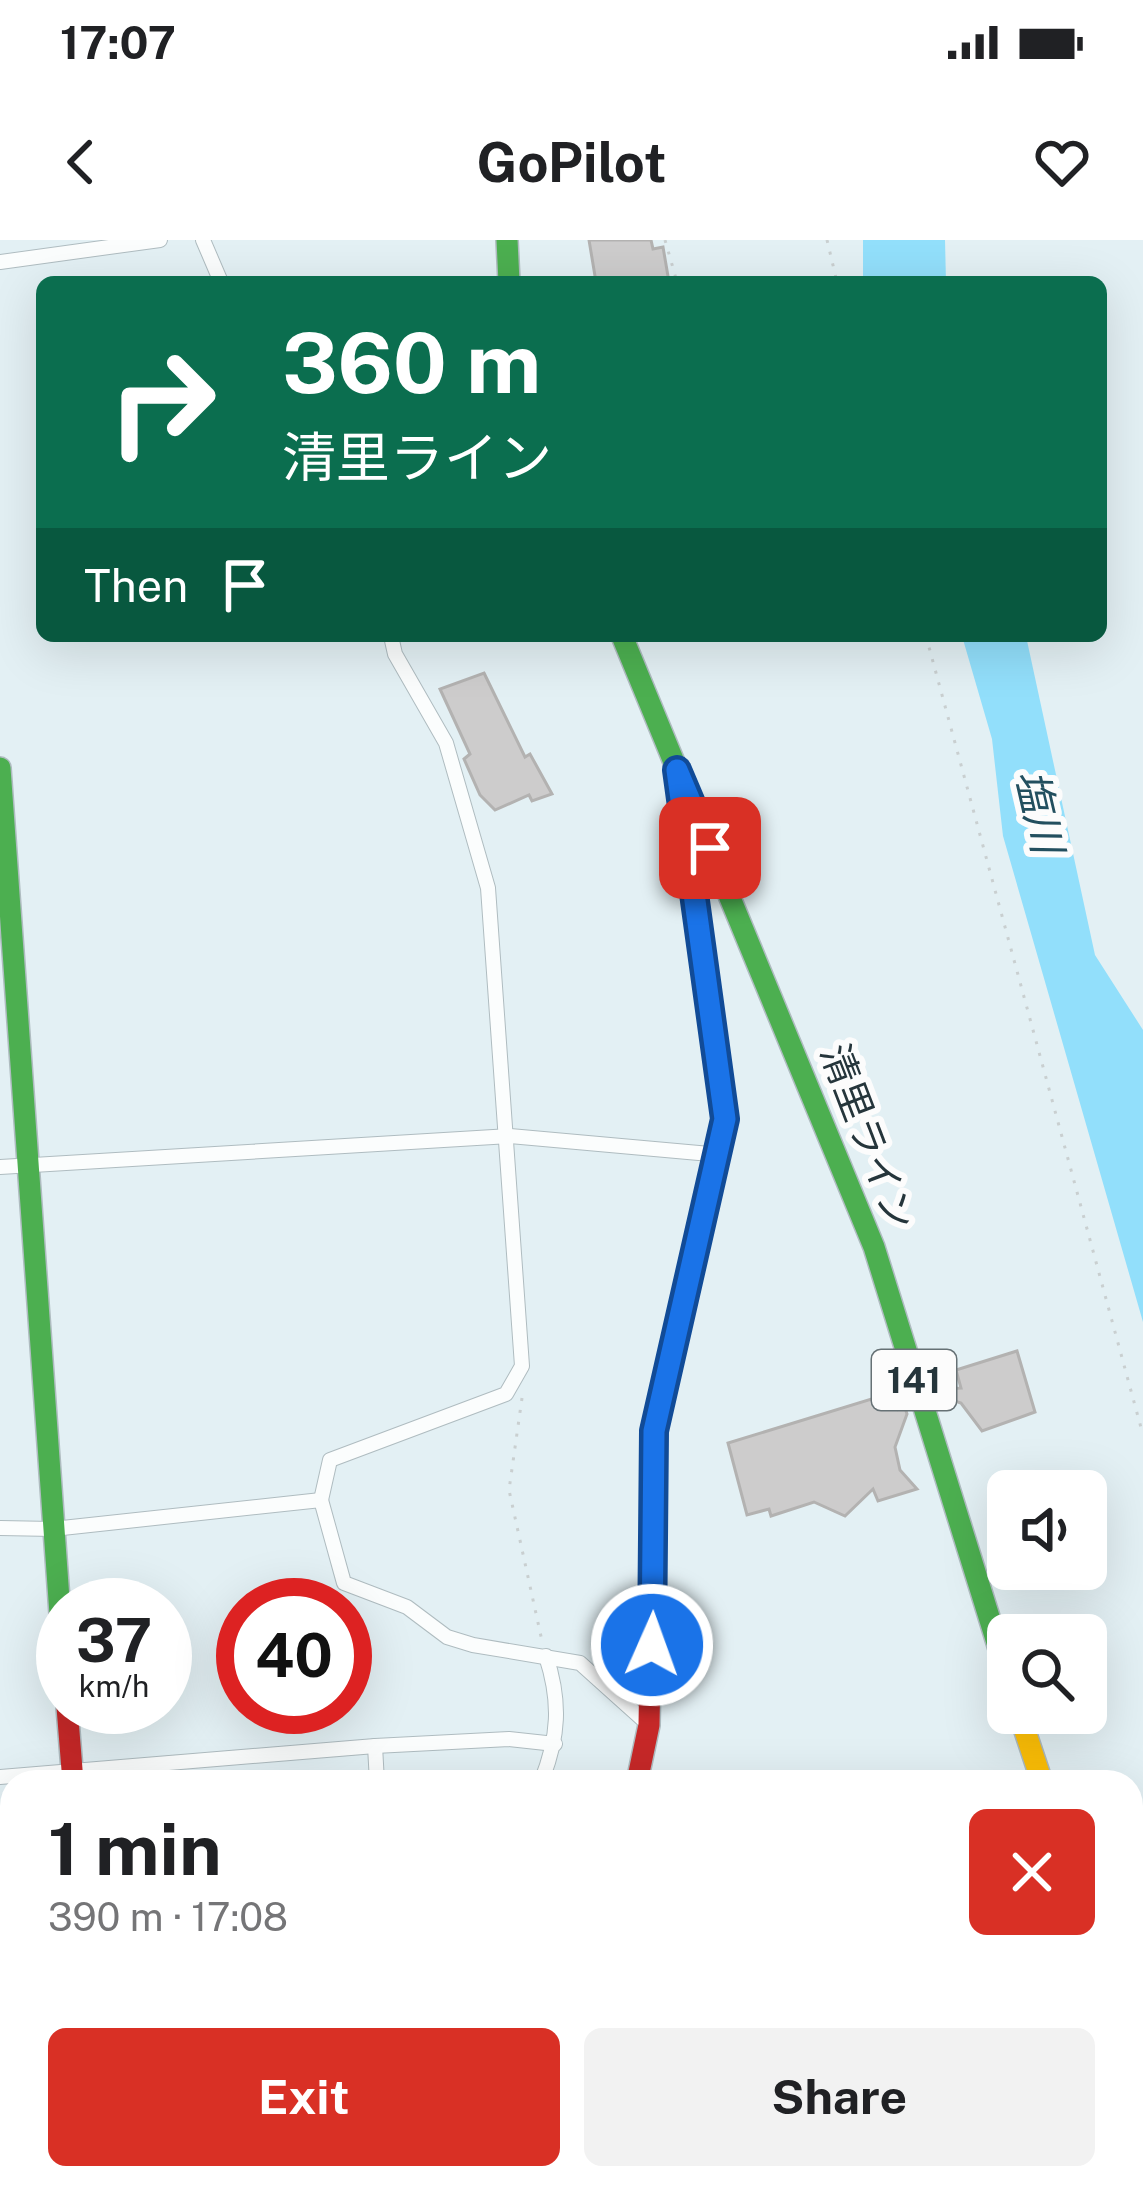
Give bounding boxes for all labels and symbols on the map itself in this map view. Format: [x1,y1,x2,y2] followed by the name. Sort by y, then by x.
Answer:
[1007,765,1074,861] water label: 塩川
[659,797,761,899] pin
[812,1038,924,1236] street label: 清里ライン
[872,1350,956,1410] road number: 141
[216,1578,372,1734] speed limit sign: 40
[589,1582,715,1708] position arrow

